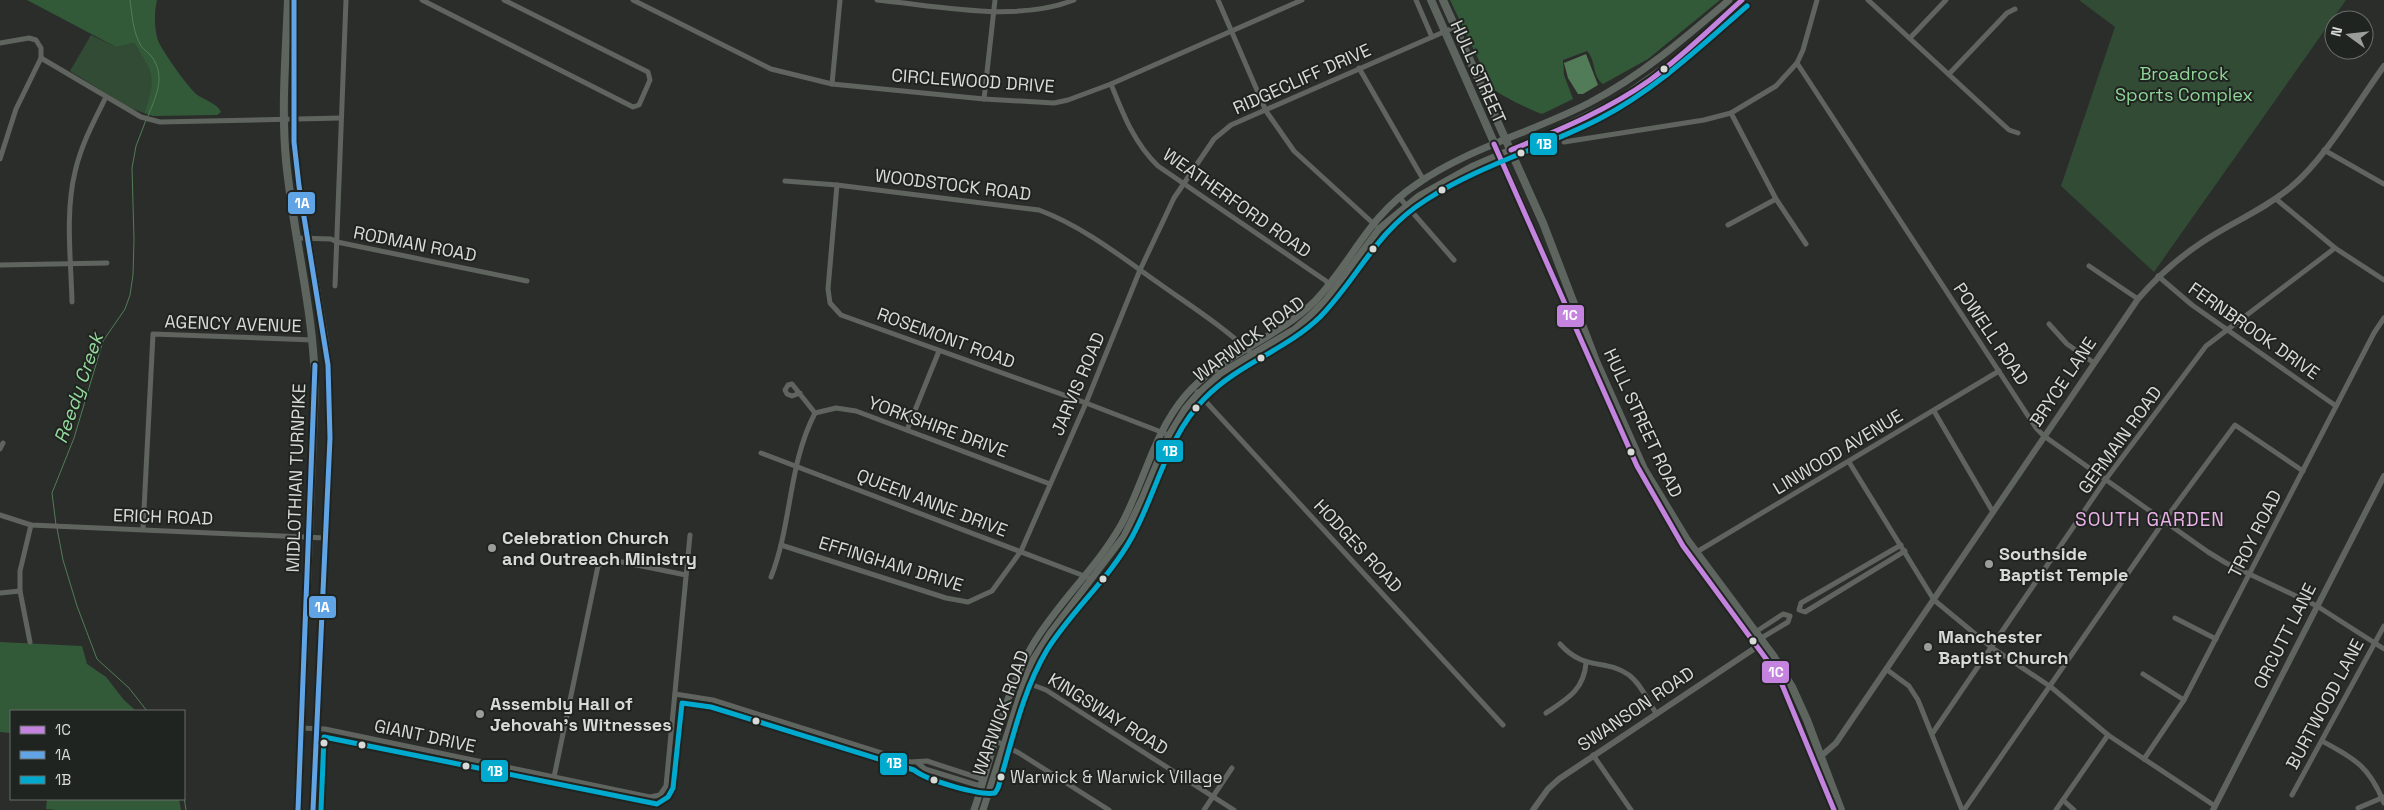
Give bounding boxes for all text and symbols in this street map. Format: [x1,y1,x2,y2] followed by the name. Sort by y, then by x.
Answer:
[2324,10,2374,60] north arrow
[1445,16,1512,128] street label: HULL STREET
[2327,25,2346,39] text: N
[1229,38,1374,119] street label: RIDGECLIFF DRIVE
[2115,62,2253,106] park label: Broadrock Sports Complex
[891,63,1055,98] street label: CIRCLEWOOD DRIVE
[1659,64,1669,74] unlabelled marker
[1529,132,1558,156] line badge: 1B
[1536,135,1552,153] text: 1B
[1159,143,1316,262] street label: WEATHERFORD ROAD
[1516,148,1526,158] unlabelled marker
[874,163,1033,206] street label: WOODSTOCK ROAD
[1437,185,1447,195] unlabelled marker
[287,191,316,215] line badge: 1A
[294,194,310,212] text: 1A
[352,220,479,267] street label: RODMAN ROAD
[1368,244,1378,254] unlabelled marker
[2184,277,2324,384] street label: FERNBROOK DRIVE
[1949,278,2034,389] street label: POWELL ROAD
[1189,291,1309,387] street label: WARWICK ROAD
[874,302,1018,373] street label: ROSEMONT ROAD
[1556,304,1585,328] line badge: 1C
[1562,306,1578,324] text: 1C
[164,310,302,337] street label: AGENCY AVENUE
[48,327,110,447] water label: Reedy Creek
[1045,329,1110,439] street label: JARVIS ROAD
[2024,333,2101,431] street label: BRYCE LANE
[1599,345,1688,501] street label: HULL STREET ROAD
[1256,353,1266,363] unlabelled marker
[2073,381,2166,498] street label: GERMAIN ROAD
[281,383,310,573] street label: MIDLOTHIAN TURNPIKE
[865,391,1011,462] street label: YORKSHIRE DRIVE
[1191,403,1201,413] unlabelled marker
[1769,404,1907,499] street label: LINWOOD AVENUE
[1155,439,1184,463] line badge: 1B
[1162,442,1178,460] text: 1B
[1626,447,1636,457] unlabelled marker
[854,463,1011,542] street label: QUEEN ANNE DRIVE
[2223,486,2286,581] street label: TROY ROAD
[1309,494,1408,597] street label: HODGES ROAD
[112,503,214,530] street label: ERICH ROAD
[2075,507,2225,532] district label: SOUTH GARDEN
[502,526,697,570] place label: Celebration Church and Outreach Ministry
[816,531,966,596] street label: EFFINGHAM DRIVE
[486,542,498,554] marker: Celebration Church and Outreach Ministry
[1999,542,2128,586] place label: Southside Baptist Temple
[1983,558,1995,570] marker: Southside Baptist Temple
[1098,574,1108,584] unlabelled marker
[2248,579,2321,692] street label: ORCUTT LANE
[308,595,337,619] line badge: 1A
[314,598,330,616] text: 1A
[1938,625,2069,669] place label: Manchester Baptist Church
[2280,634,2369,773] street label: BURTWOOD LANE
[1748,636,1758,646] unlabelled marker
[1922,641,1934,653] marker: Manchester Baptist Church
[967,647,1034,779] street label: WARWICK ROAD
[1761,660,1790,684] line badge: 1C
[1573,661,1698,756] street label: SWANSON ROAD
[1768,663,1784,681] text: 1C
[1044,667,1173,760] street label: KINGSWAY ROAD
[490,692,672,736] place label: Assembly Hall of Jehovah's Witnesses
[474,708,486,720] marker: Assembly Hall of Jehovah's Witnesses
[10,710,185,800] legend
[372,714,478,757] street label: GIANT DRIVE
[751,716,761,726] unlabelled marker
[55,720,71,739] text: 1C
[319,738,329,748] unlabelled marker
[357,740,367,750] unlabelled marker
[55,745,71,764] text: 1A
[879,752,908,776] line badge: 1B
[886,754,902,772] text: 1B
[480,759,509,783] line badge: 1B
[461,761,471,771] unlabelled marker
[487,762,503,780] text: 1B
[1010,766,1223,788] place label: Warwick & Warwick Village
[55,770,71,789] text: 1B
[996,772,1006,782] marker: Warwick & Warwick Village
[929,775,939,785] unlabelled marker

